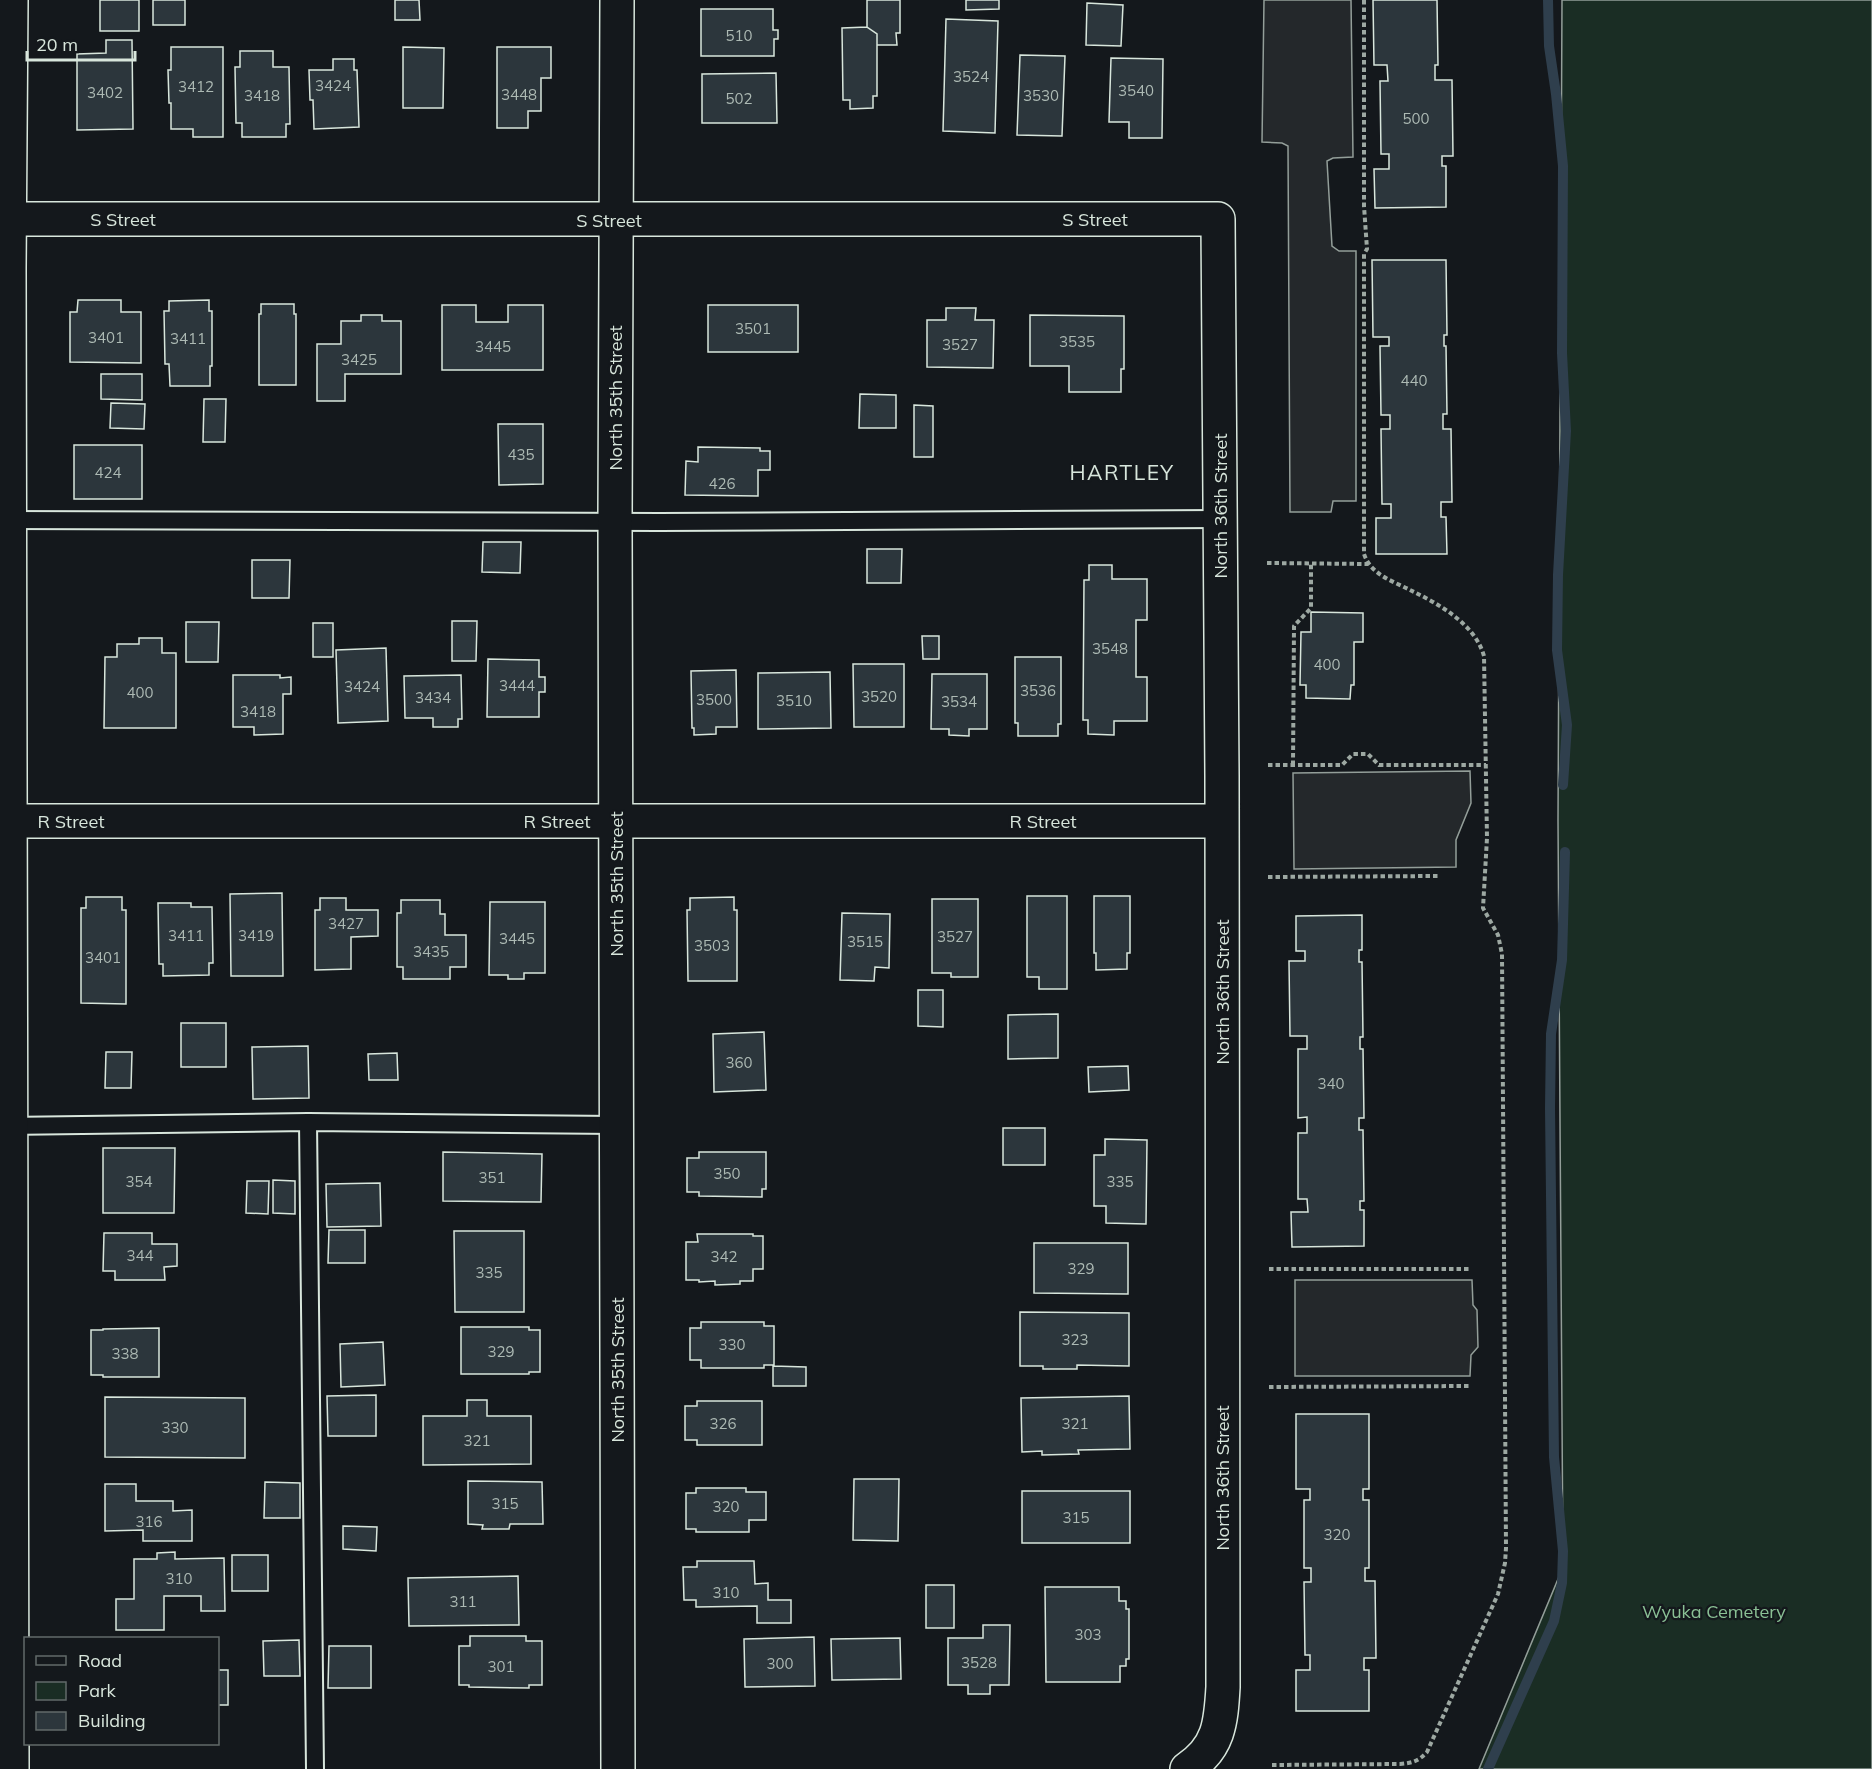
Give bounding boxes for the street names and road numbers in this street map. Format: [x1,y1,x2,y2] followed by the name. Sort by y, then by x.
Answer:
[90,208,156,231] street label: S Street
[1062,208,1128,231] street label: S Street
[576,209,642,232] street label: S Street
[604,325,627,471] street label: North 35th Street
[1209,433,1232,579] street label: North 36th Street
[38,810,104,833] street label: R Street
[524,810,590,833] street label: R Street
[1010,810,1076,833] street label: R Street
[605,811,628,957] street label: North 35th Street
[1211,919,1234,1065] street label: North 36th Street
[606,1297,629,1443] street label: North 35th Street
[1211,1405,1234,1551] street label: North 36th Street

